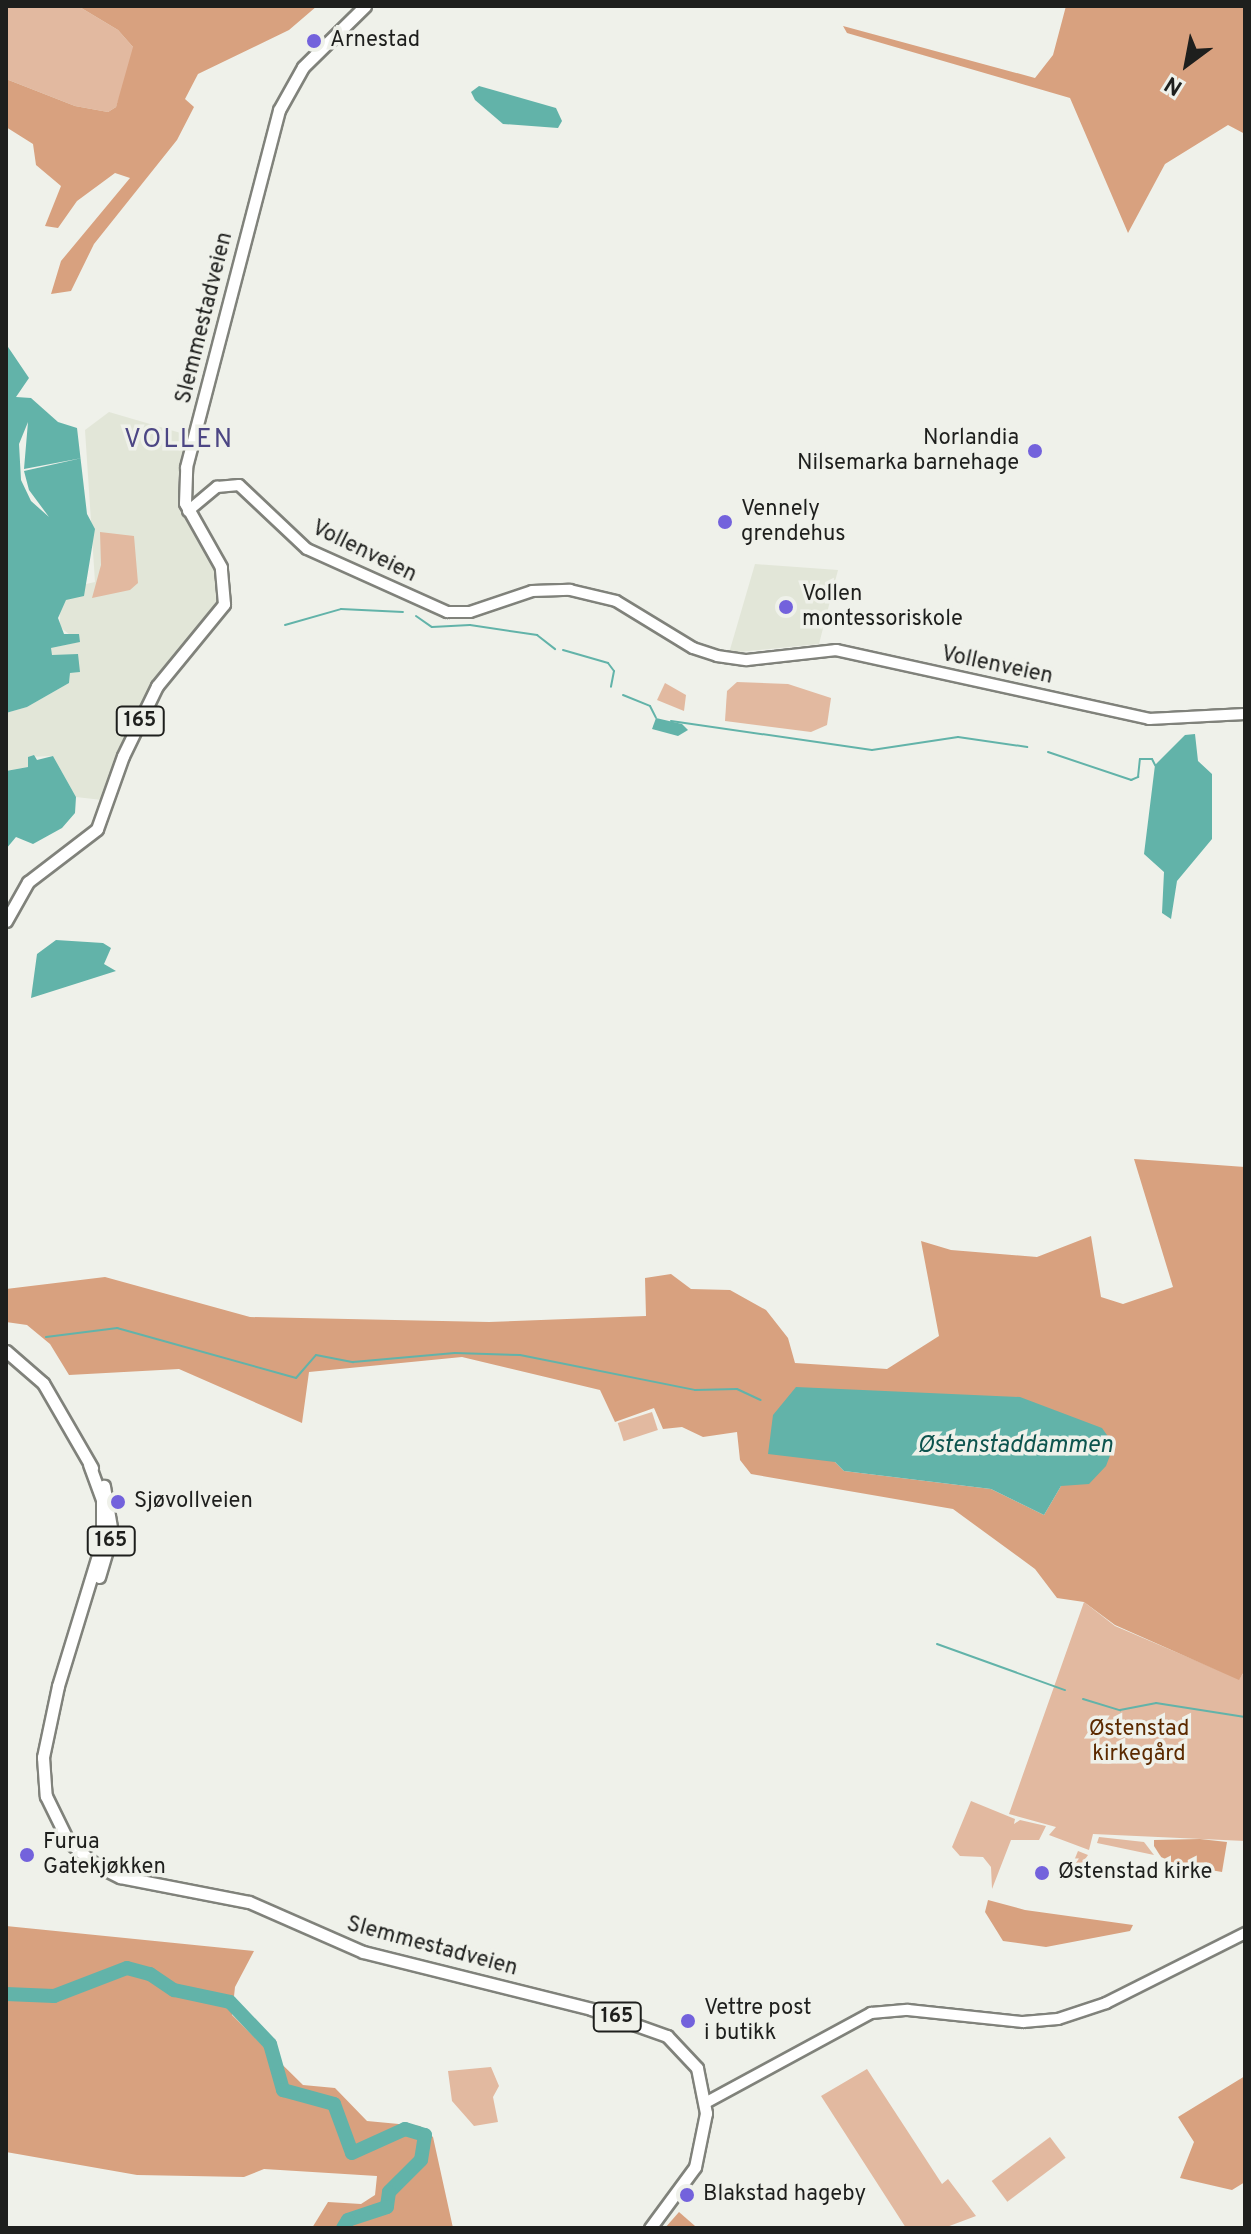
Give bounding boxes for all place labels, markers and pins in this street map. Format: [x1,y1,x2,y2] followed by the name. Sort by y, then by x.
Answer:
[330,28,420,54] place label: Arnestad
[305,32,323,50] marker: Arnestad
[797,425,1019,476] place label: Norlandia Nilsemarka barnehage
[1026,442,1044,460] marker: Norlandia Nilsemarka barnehage
[741,496,846,548] place label: Vennely grendehus
[716,513,734,531] marker: Vennely grendehus
[802,581,963,632] place label: Vollen montessoriskole
[777,598,795,616] marker: Vollen montessoriskole
[134,1489,253,1515] place label: Sjøvollveien
[109,1493,127,1511] marker: Sjøvollveien
[43,1829,166,1880] place label: Furua Gatekjøkken
[18,1846,36,1864] marker: Furua Gatekjøkken
[1058,1860,1212,1886] place label: Østenstad kirke
[1033,1864,1051,1882] marker: Østenstad kirke
[704,1995,812,2046] place label: Vettre post i butikk
[679,2012,697,2030] marker: Vettre post i butikk
[703,2182,866,2208] place label: Blakstad hageby
[678,2186,696,2204] marker: Blakstad hageby

